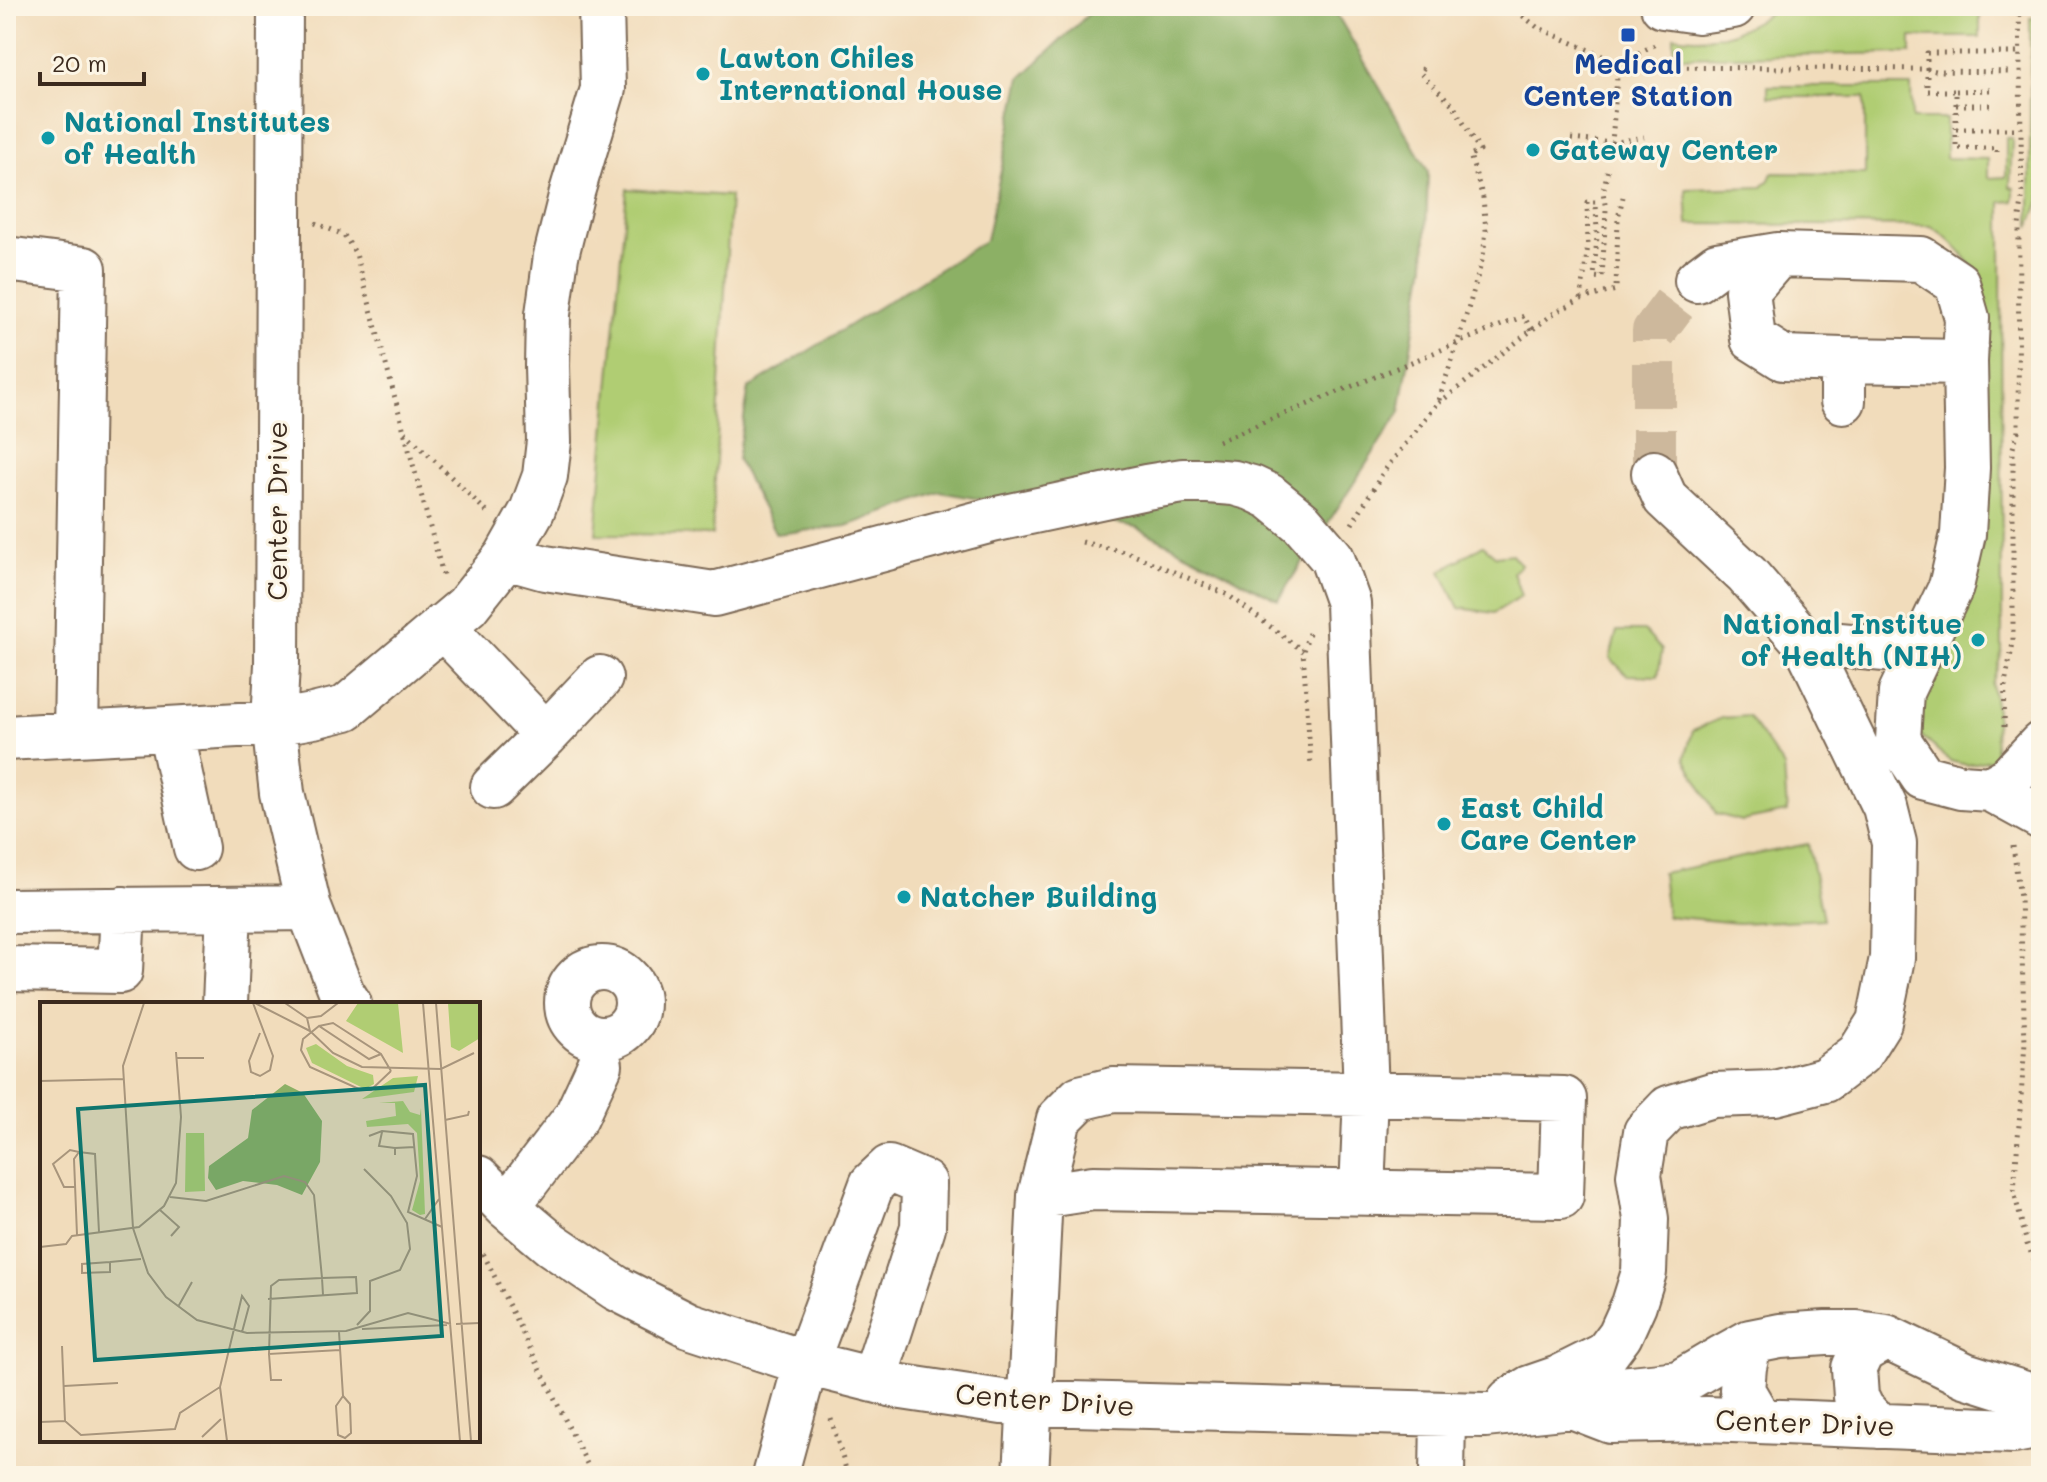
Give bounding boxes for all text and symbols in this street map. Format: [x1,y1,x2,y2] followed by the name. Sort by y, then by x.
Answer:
[1619,26,1637,44] marker: Medical Center Station
[40,36,144,86] scale bar
[719,39,1003,107] place label: Lawton Chiles International House
[1523,45,1733,113] place label: Medical Center Station
[52,47,107,78] text: 20 m
[694,65,712,83] marker: Lawton Chiles International House
[64,103,330,171] place label: National Institutes of Health
[39,129,57,147] marker: National Institutes of Health
[1549,131,1778,168] place label: Gateway Center
[1524,141,1542,159] marker: Gateway Center
[258,421,294,601] street label: Center Drive
[1722,605,1962,673] place label: National Institue of Health (NIH)
[1969,631,1987,649] marker: National Institue of Health (NIH)
[1460,789,1637,857] place label: East Child Care Center
[1435,815,1453,833] marker: East Child Care Center
[920,878,1157,914] place label: Natcher Building
[895,888,913,906] marker: Natcher Building
[40,1002,480,1442] inset map
[954,1375,1136,1423] street label: Center Drive
[1715,1401,1895,1443] street label: Center Drive

